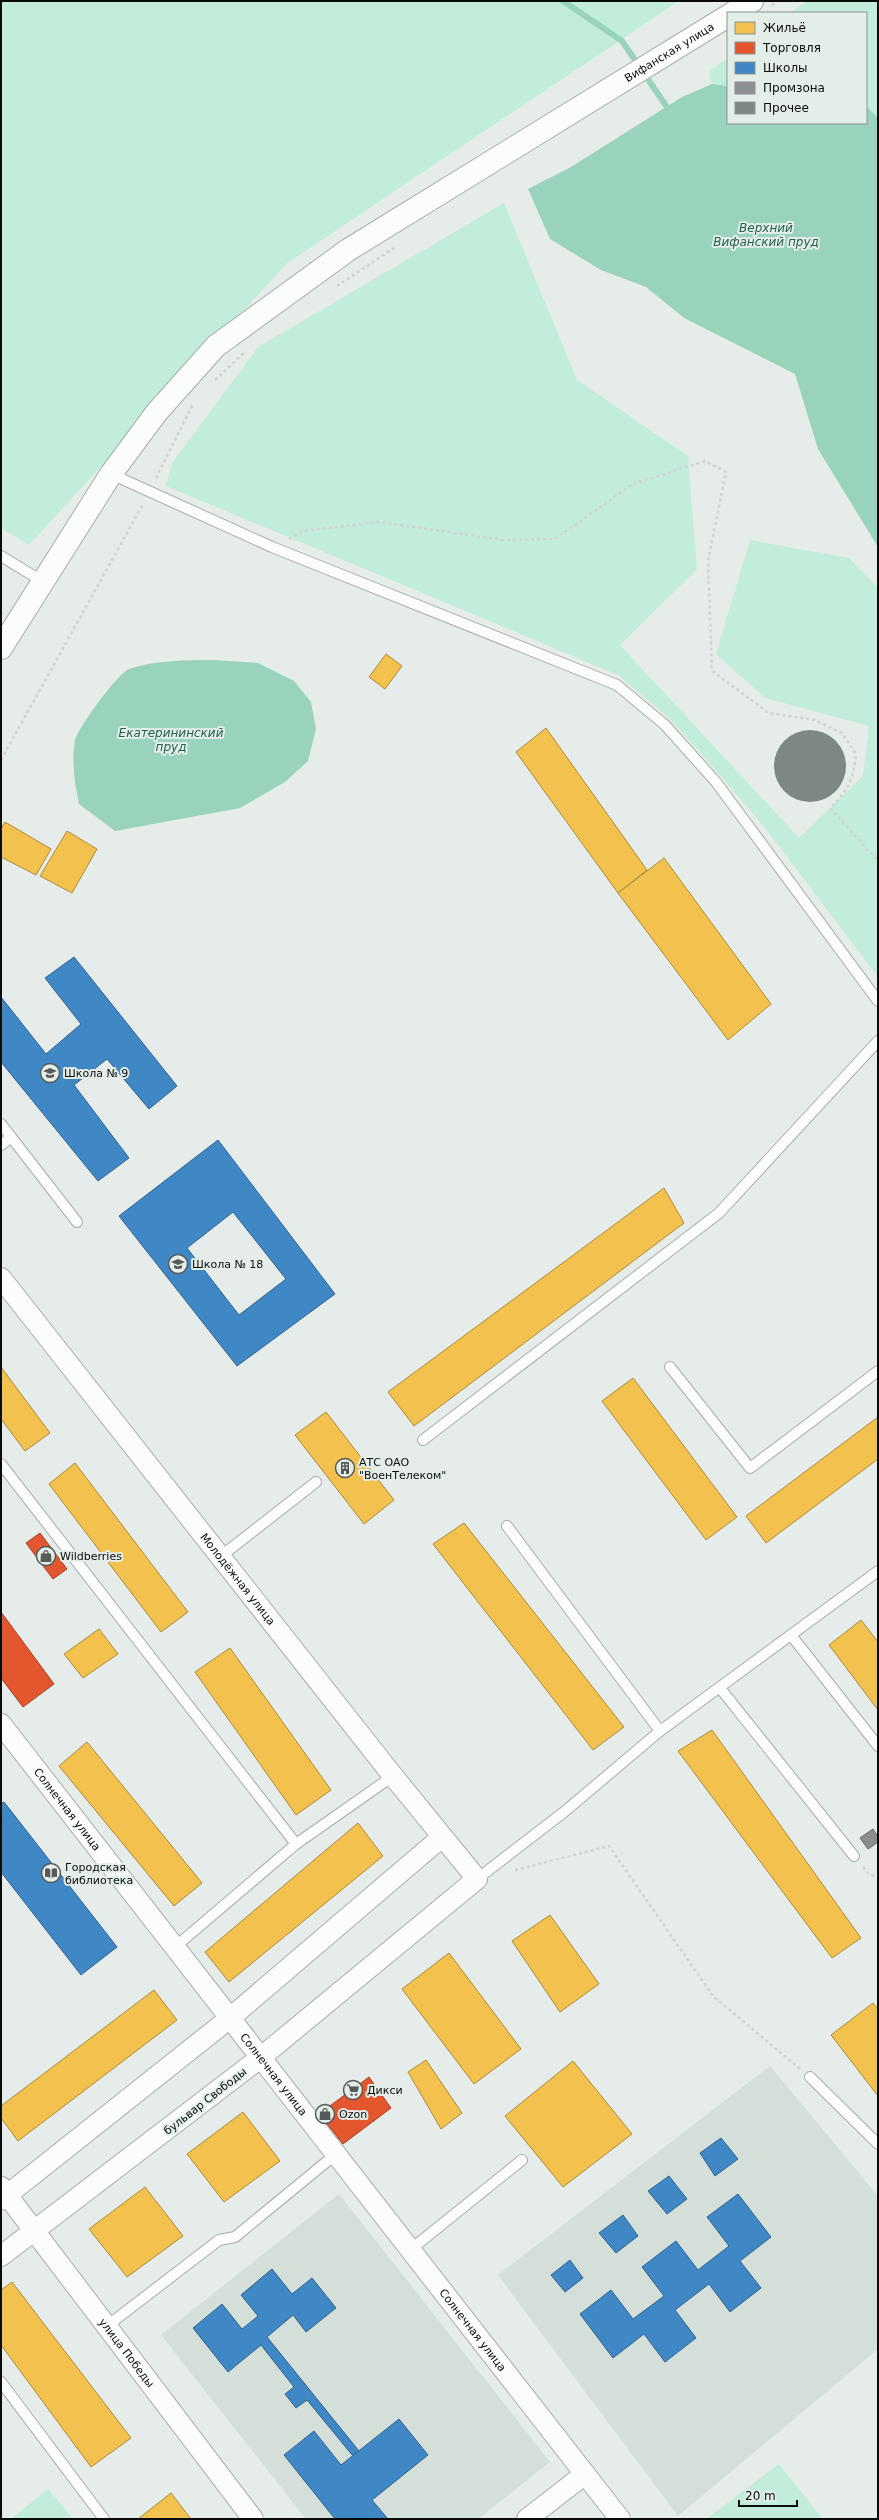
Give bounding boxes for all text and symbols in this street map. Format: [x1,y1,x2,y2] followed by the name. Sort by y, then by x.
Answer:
[727,12,867,124] legend
[622,20,717,85] street label: Вифанская улица
[763,21,806,35] text: Жильё
[762,41,821,55] text: Торговля
[763,61,808,75] text: Школы
[763,81,825,95] text: Промзона
[763,101,809,115] text: Прочее
[713,221,819,249] water label: Верхний Вифанский пруд
[119,726,224,754] water label: Екатерининский пруд
[39,1062,61,1084] school or university icon: Школа № 9
[64,1067,128,1080] place label: Школа № 9
[167,1253,189,1275] school or university icon: Школа № 18
[192,1258,263,1271] place label: Школа № 18
[359,1456,446,1482] place label: АТС ОАО "ВоенТелеком"
[334,1457,356,1479] building icon: АТС ОАО "ВоенТелеком"
[197,1531,278,1628] street label: Молодёжная улица
[35,1545,57,1567] shop icon: Wildberries
[60,1550,122,1563] place label: Wildberries
[31,1766,103,1853] street label: Солнечная улица
[65,1861,133,1887] place label: Городская библиотека
[40,1862,62,1884] library icon: Городская библиотека
[237,2031,310,2118] street label: Солнечная улица
[161,2065,249,2138] street label: бульвар Свободы
[342,2079,364,2101] supermarket icon: Дикси
[367,2084,403,2097] place label: Дикси
[314,2103,336,2125] shop icon: Ozon
[339,2108,367,2121] place label: Ozon
[436,2286,509,2374] street label: Солнечная улица
[96,2316,157,2390] street label: улица Победы
[739,2482,797,2508] scale bar
[745,2489,776,2503] text: 20 m

